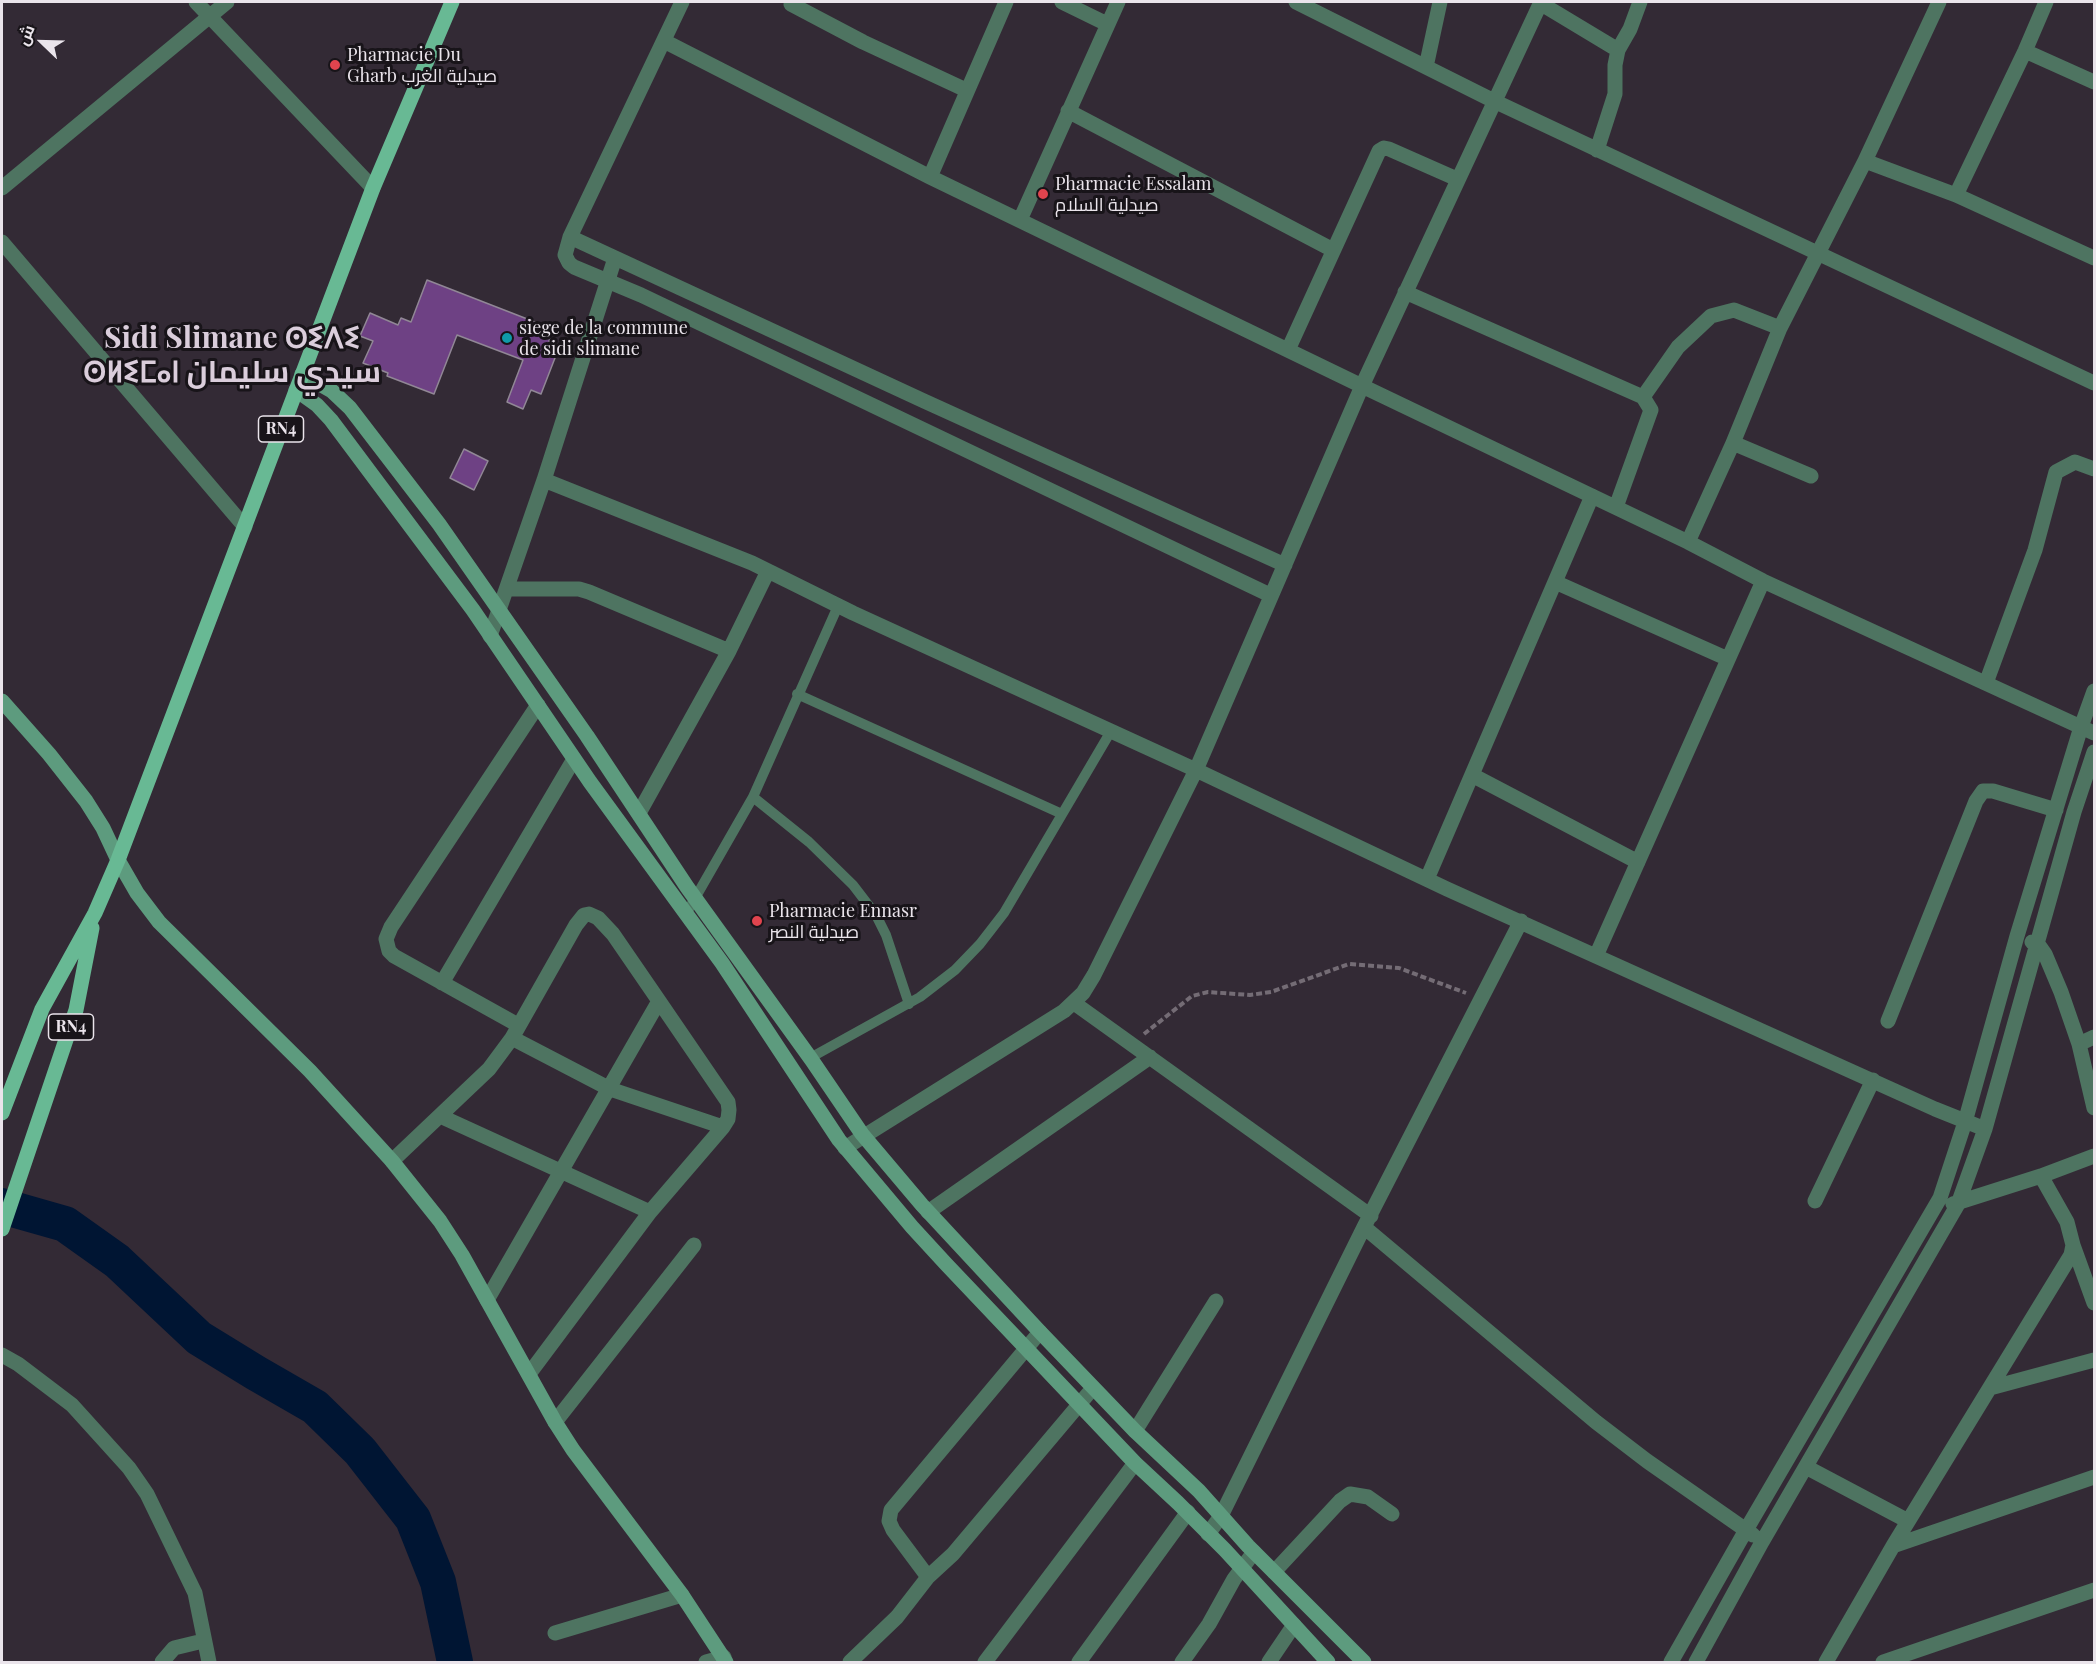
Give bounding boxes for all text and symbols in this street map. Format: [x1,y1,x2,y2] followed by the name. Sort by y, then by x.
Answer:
[12,12,72,72] north arrow
[11,21,39,48] text: ش
[347,44,497,86] place label: Pharmacie Du Gharb صيدلية الغرب
[328,58,342,72] marker: Pharmacie Du Gharb صيدلية الغرب
[1055,173,1212,216] place label: Pharmacie Essalam صيدلية السلام
[1036,187,1050,201] marker: Pharmacie Essalam صيدلية السلام
[519,317,688,360] place label: siege de la commune de sidi slimane
[83,321,381,392] district label: Sidi Slimane ⵙⵉⴷⵉ ⵙⵍⵉⵎⴰⵏ سيدي سليمان
[500,331,514,345] marker: siege de la commune de sidi slimane
[258,416,304,442] road number: RN4
[769,900,917,942] place label: Pharmacie Ennasr صيدلية النصر
[750,914,764,928] marker: Pharmacie Ennasr صيدلية النصر
[48,1014,94,1040] road number: RN4

